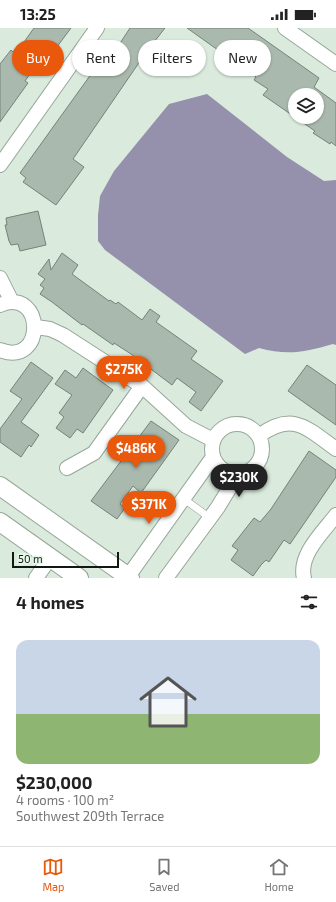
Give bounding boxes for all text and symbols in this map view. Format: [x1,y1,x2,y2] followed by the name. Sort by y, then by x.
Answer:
[20,5,56,23] text: 13:25
[12,40,64,76] chip: Buy
[72,40,130,76] chip: Rent
[138,40,206,76] chip: Filters
[214,40,271,76] chip: New
[288,88,324,124] map controls
[288,88,324,124] button: layers
[96,356,152,390] pin: $275K
[105,361,143,377] text: $275K
[108,435,164,469] pin: $486K
[116,440,156,456] text: $486K
[211,464,267,498] pin: $230K
[220,469,258,485] text: $230K
[121,491,177,525] pin: $371K
[131,496,167,512] text: $371K
[12,550,119,569] scale bar
[18,552,43,565] text: 50 m
[298,591,320,613] icon: filters
[16,592,84,612] text: 4 homes
[132,666,204,738] icon: home
[16,772,92,792] text: $230,000
[16,792,114,808] text: 4 rooms · 100 m²
[16,808,164,824] text: Southwest 209th Terrace
[42,856,65,893] tab: Map
[149,856,180,893] tab: Saved
[264,856,294,893] tab: Home

